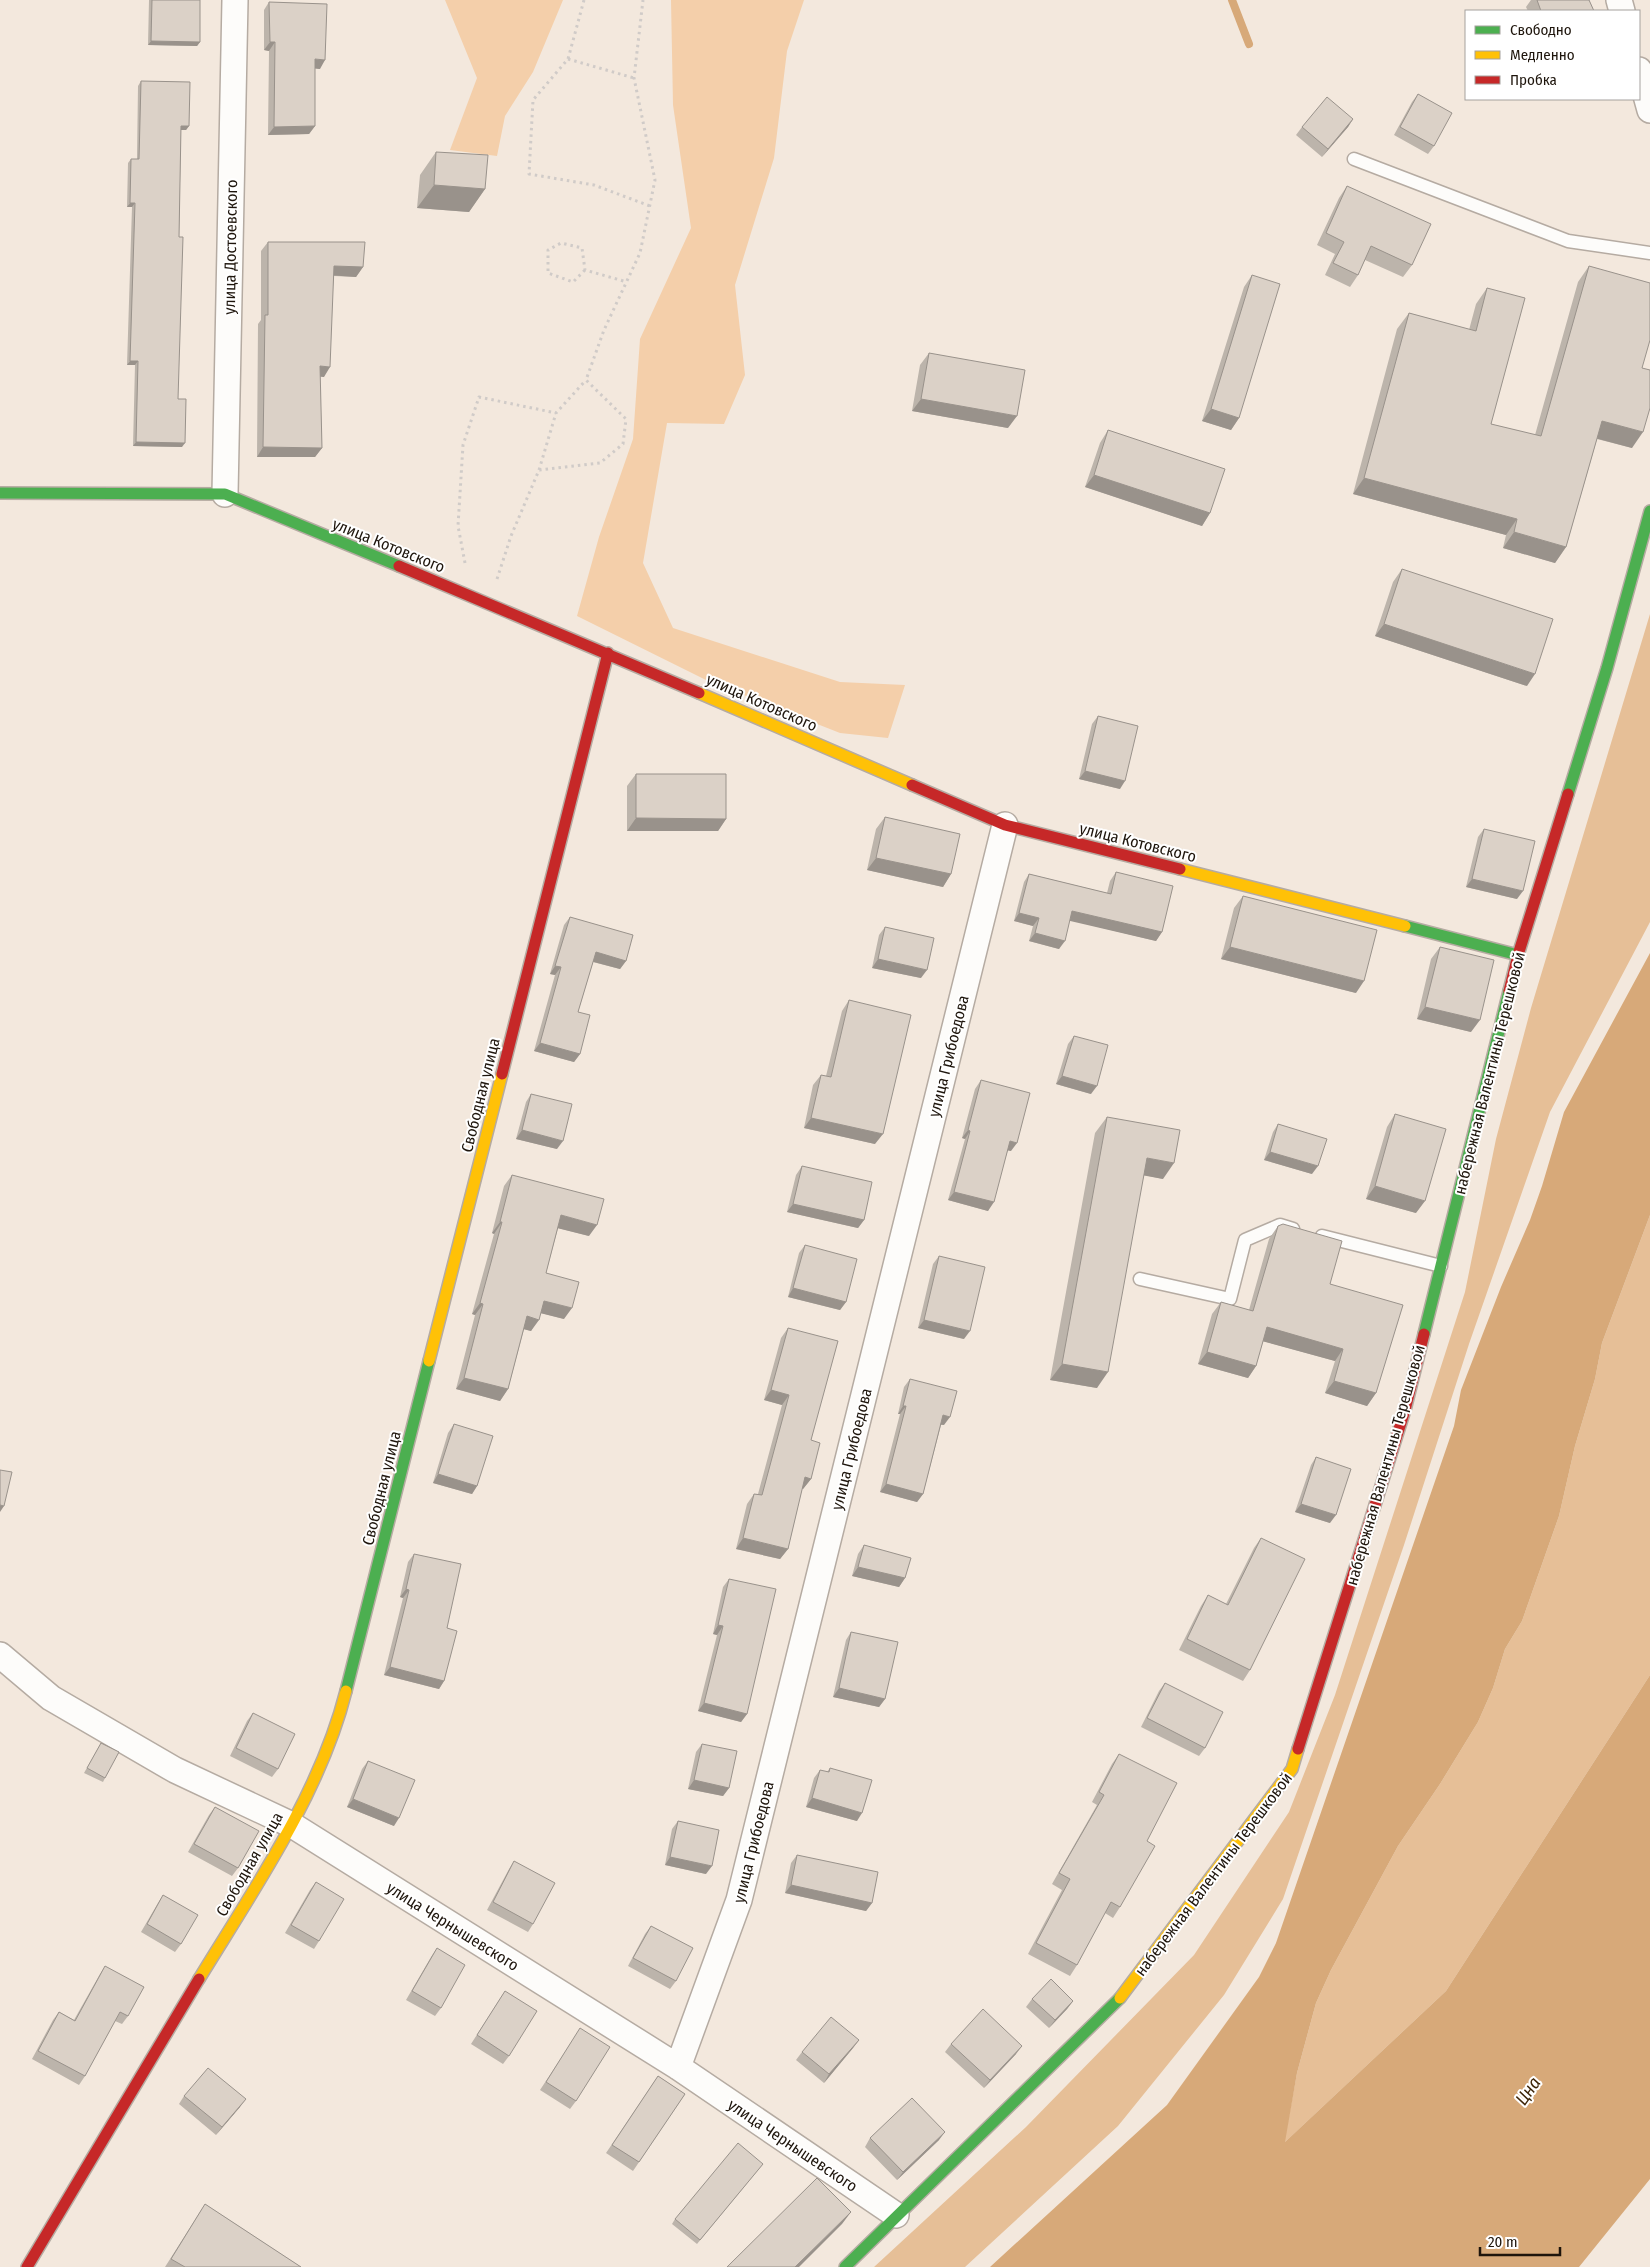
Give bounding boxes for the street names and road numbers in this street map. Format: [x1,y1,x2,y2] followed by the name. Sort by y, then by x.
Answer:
[220,179,241,315] street label: улица Достоевского
[330,514,448,577] street label: улица Котовского
[703,669,820,735] street label: улица Котовского
[1078,819,1198,866] street label: улица Котовского
[1450,950,1529,1196] street label: набережная Валентины Терешковой
[924,993,973,1119] street label: улица Грибоедова
[457,1036,504,1154] street label: Свободная улица
[1342,1343,1429,1588] street label: набережная Валентины Терешковой
[827,1386,876,1512] street label: улица Грибоедова
[358,1429,405,1547] street label: Свободная улица
[1131,1769,1296,1980] street label: набережная Валентины Терешковой
[729,1779,778,1905] street label: улица Грибоедова
[212,1809,287,1920] street label: Свободная улица
[383,1878,522,1975] street label: улица Чернышевского
[724,2095,861,2196] street label: улица Чернышевского

